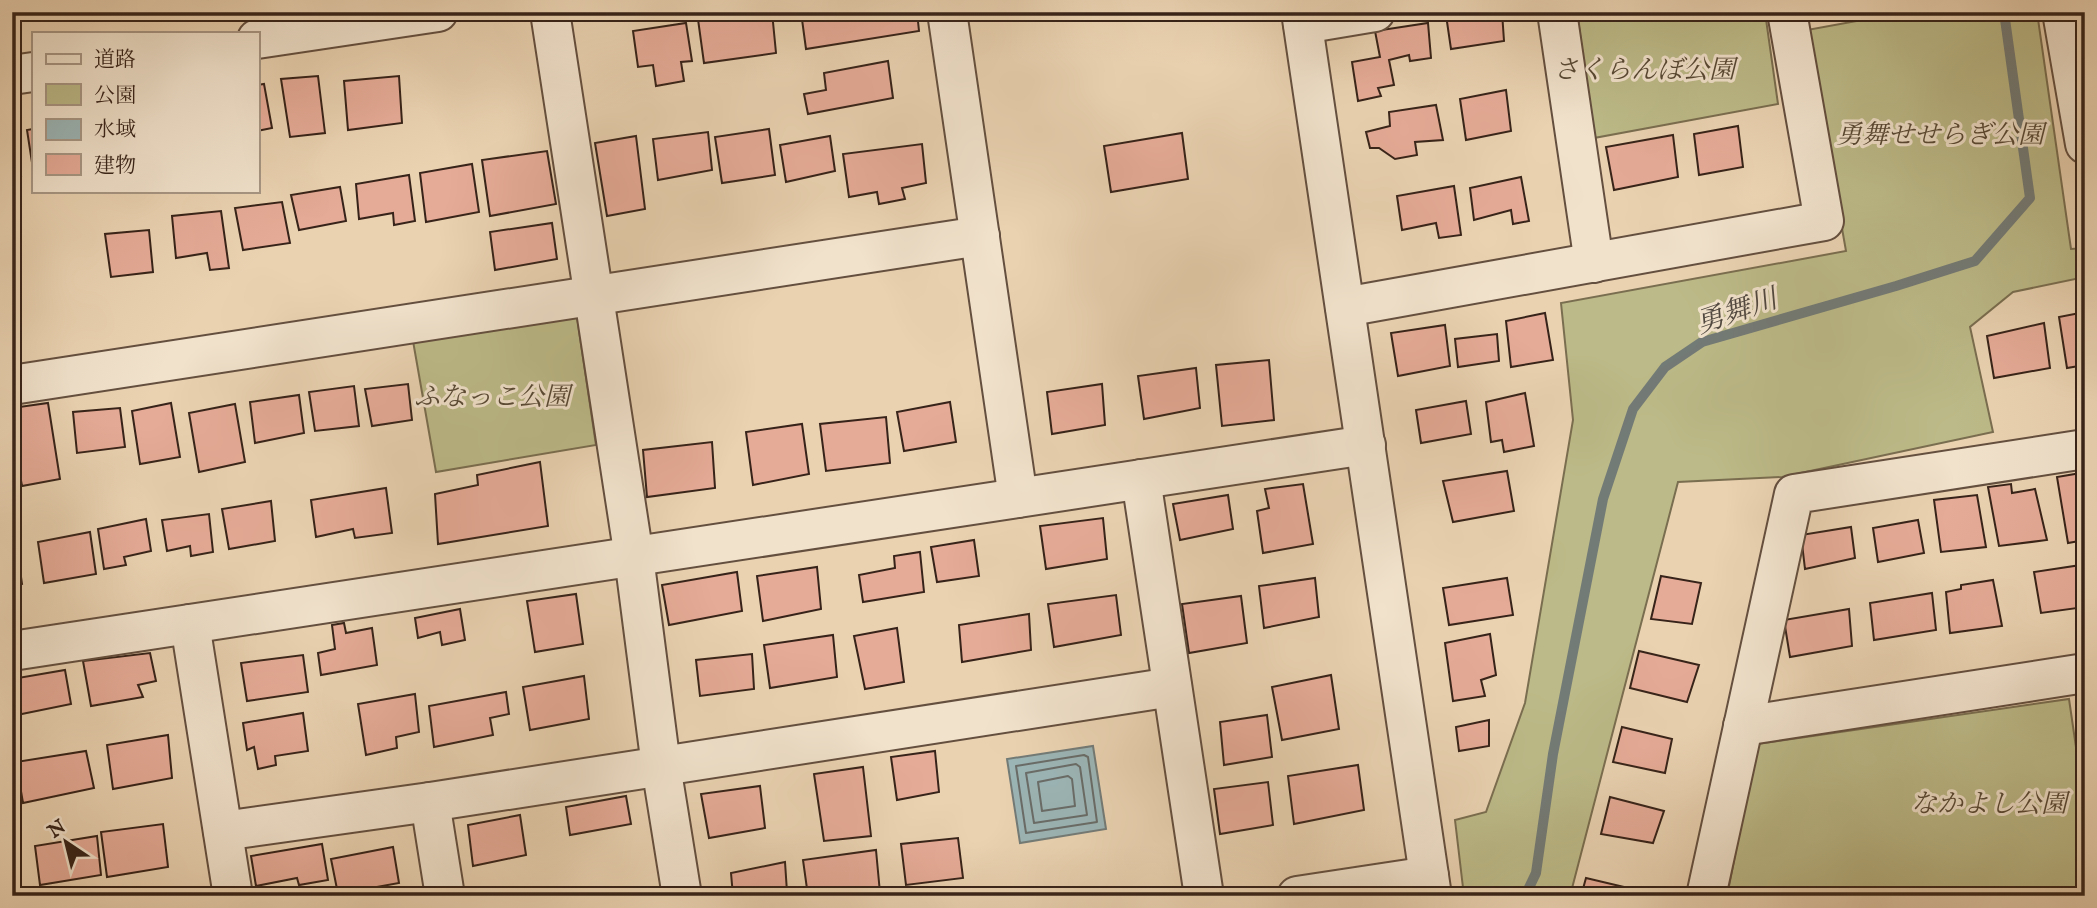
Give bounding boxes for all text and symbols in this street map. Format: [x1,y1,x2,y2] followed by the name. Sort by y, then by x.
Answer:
[32,32,259,192] legend
[94,47,136,74] text: 道路
[1553,54,1739,87] park label: さくらんぼ公園
[94,83,136,110] text: 公園
[94,117,136,144] text: 水域
[1836,119,2048,152] park label: 勇舞せせらぎ公園
[94,153,136,180] text: 建物
[1691,281,1785,343] water label: 勇舞川
[414,381,574,414] park label: ふなっこ公園
[1911,788,2071,821] park label: なかよし公園
[32,806,102,876] north arrow
[43,815,71,845] text: N

